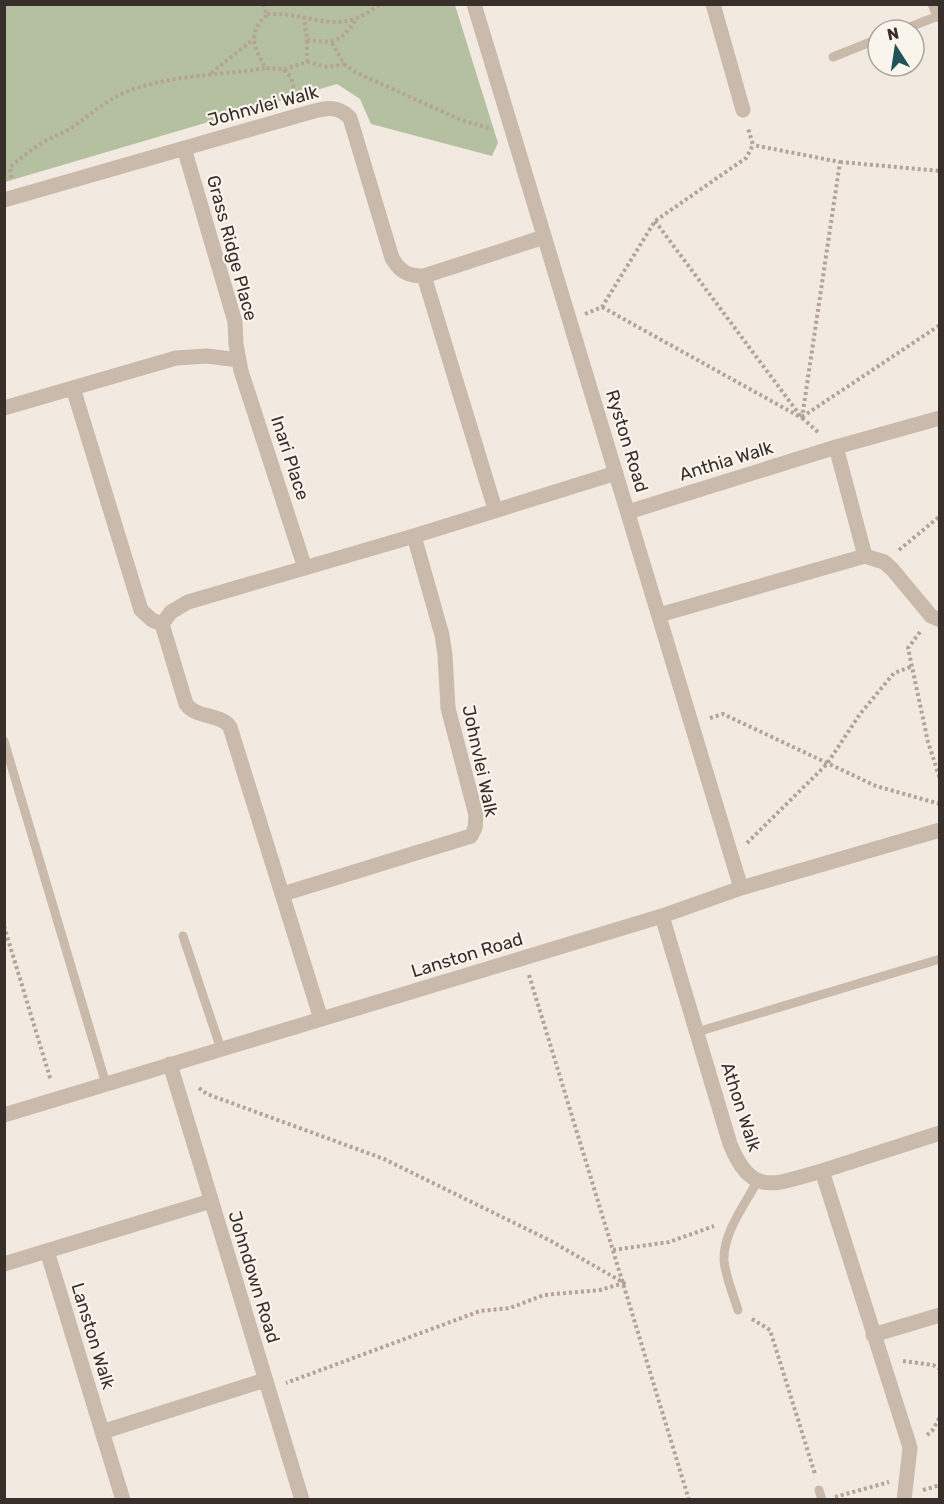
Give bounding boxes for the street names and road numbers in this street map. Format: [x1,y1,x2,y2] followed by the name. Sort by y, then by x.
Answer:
[205,80,322,131] street label: Johnvlei Walk
[202,173,262,323] street label: Grass Ridge Place
[601,387,653,495] street label: Ryston Road
[266,413,314,503] street label: Inari Place
[676,436,776,486] street label: Anthia Walk
[457,703,503,820] street label: Johnvlei Walk
[409,928,525,982] street label: Lanston Road
[716,1060,766,1155] street label: Athon Walk
[223,1208,285,1346] street label: Johndown Road
[66,1280,120,1393] street label: Lanston Walk

